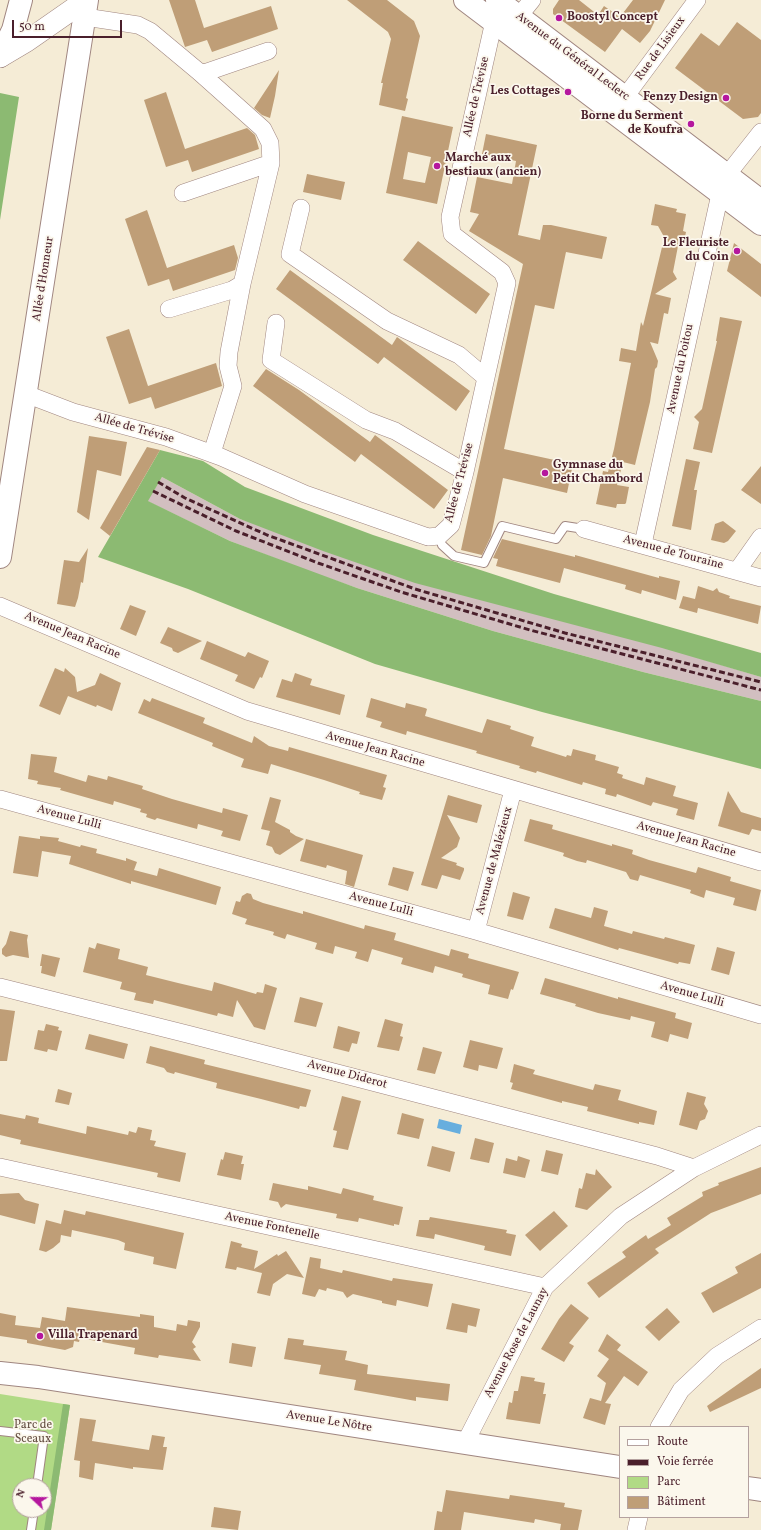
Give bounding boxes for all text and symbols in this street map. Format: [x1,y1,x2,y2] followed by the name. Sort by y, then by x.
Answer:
[512,9,632,105] street label: Avenue du Général Leclerc
[567,11,658,25] place label: Boostyl Concept
[14,12,124,38] scale bar
[554,13,564,23] marker: Boostyl Concept
[633,14,689,84] street label: Rue de Lisieux
[19,19,45,35] text: 50 m
[461,55,493,139] street label: Allée de Trévise
[490,85,560,99] place label: Les Cottages
[563,87,573,97] marker: Les Cottages
[643,91,718,105] place label: Fenzy Design
[721,93,731,103] marker: Fenzy Design
[581,110,683,138] place label: Borne du Serment de Koufra
[686,119,696,129] marker: Borne du Serment de Koufra
[445,152,541,180] place label: Marché aux bestiaux (ancien)
[432,161,442,171] marker: Marché aux bestiaux (ancien)
[30,236,58,322] street label: Allée d'Honneur
[663,237,729,265] place label: Le Fleuriste du Coin
[732,246,742,256] marker: Le Fleuriste du Coin
[664,323,698,415] street label: Avenue du Poitou
[93,411,175,447] street label: Allée de Trévise
[442,441,478,525] street label: Allée de Trévise
[553,459,643,487] place label: Gymnase du Petit Chambord
[540,468,550,478] marker: Gymnase du Petit Chambord
[621,533,725,573] street label: Avenue de Touraine
[22,609,122,663] street label: Avenue Jean Racine
[324,729,426,771] street label: Avenue Jean Racine
[35,803,103,833] street label: Avenue Lulli
[474,805,516,917] street label: Avenue de Malézieux
[635,819,737,861] street label: Avenue Jean Racine
[347,890,415,920] street label: Avenue Lulli
[658,979,726,1011] street label: Avenue Lulli
[305,1057,389,1093] street label: Avenue Diderot
[223,1210,321,1244] street label: Avenue Fontenelle
[482,1285,552,1401] street label: Avenue Rose de Launay
[48,1329,138,1343] place label: Villa Trapenard
[35,1331,45,1341] marker: Villa Trapenard
[285,1408,373,1436] street label: Avenue Le Nôtre
[14,1419,52,1447] park label: Parc de Sceaux
[619,1426,749,1518] legend
[657,1434,688,1450] text: Route
[657,1454,713,1470] text: Voie ferrée
[657,1474,680,1490] text: Parc
[12,1478,52,1518] north arrow
[13,1487,30,1500] text: N
[657,1494,706,1510] text: Bâtiment

